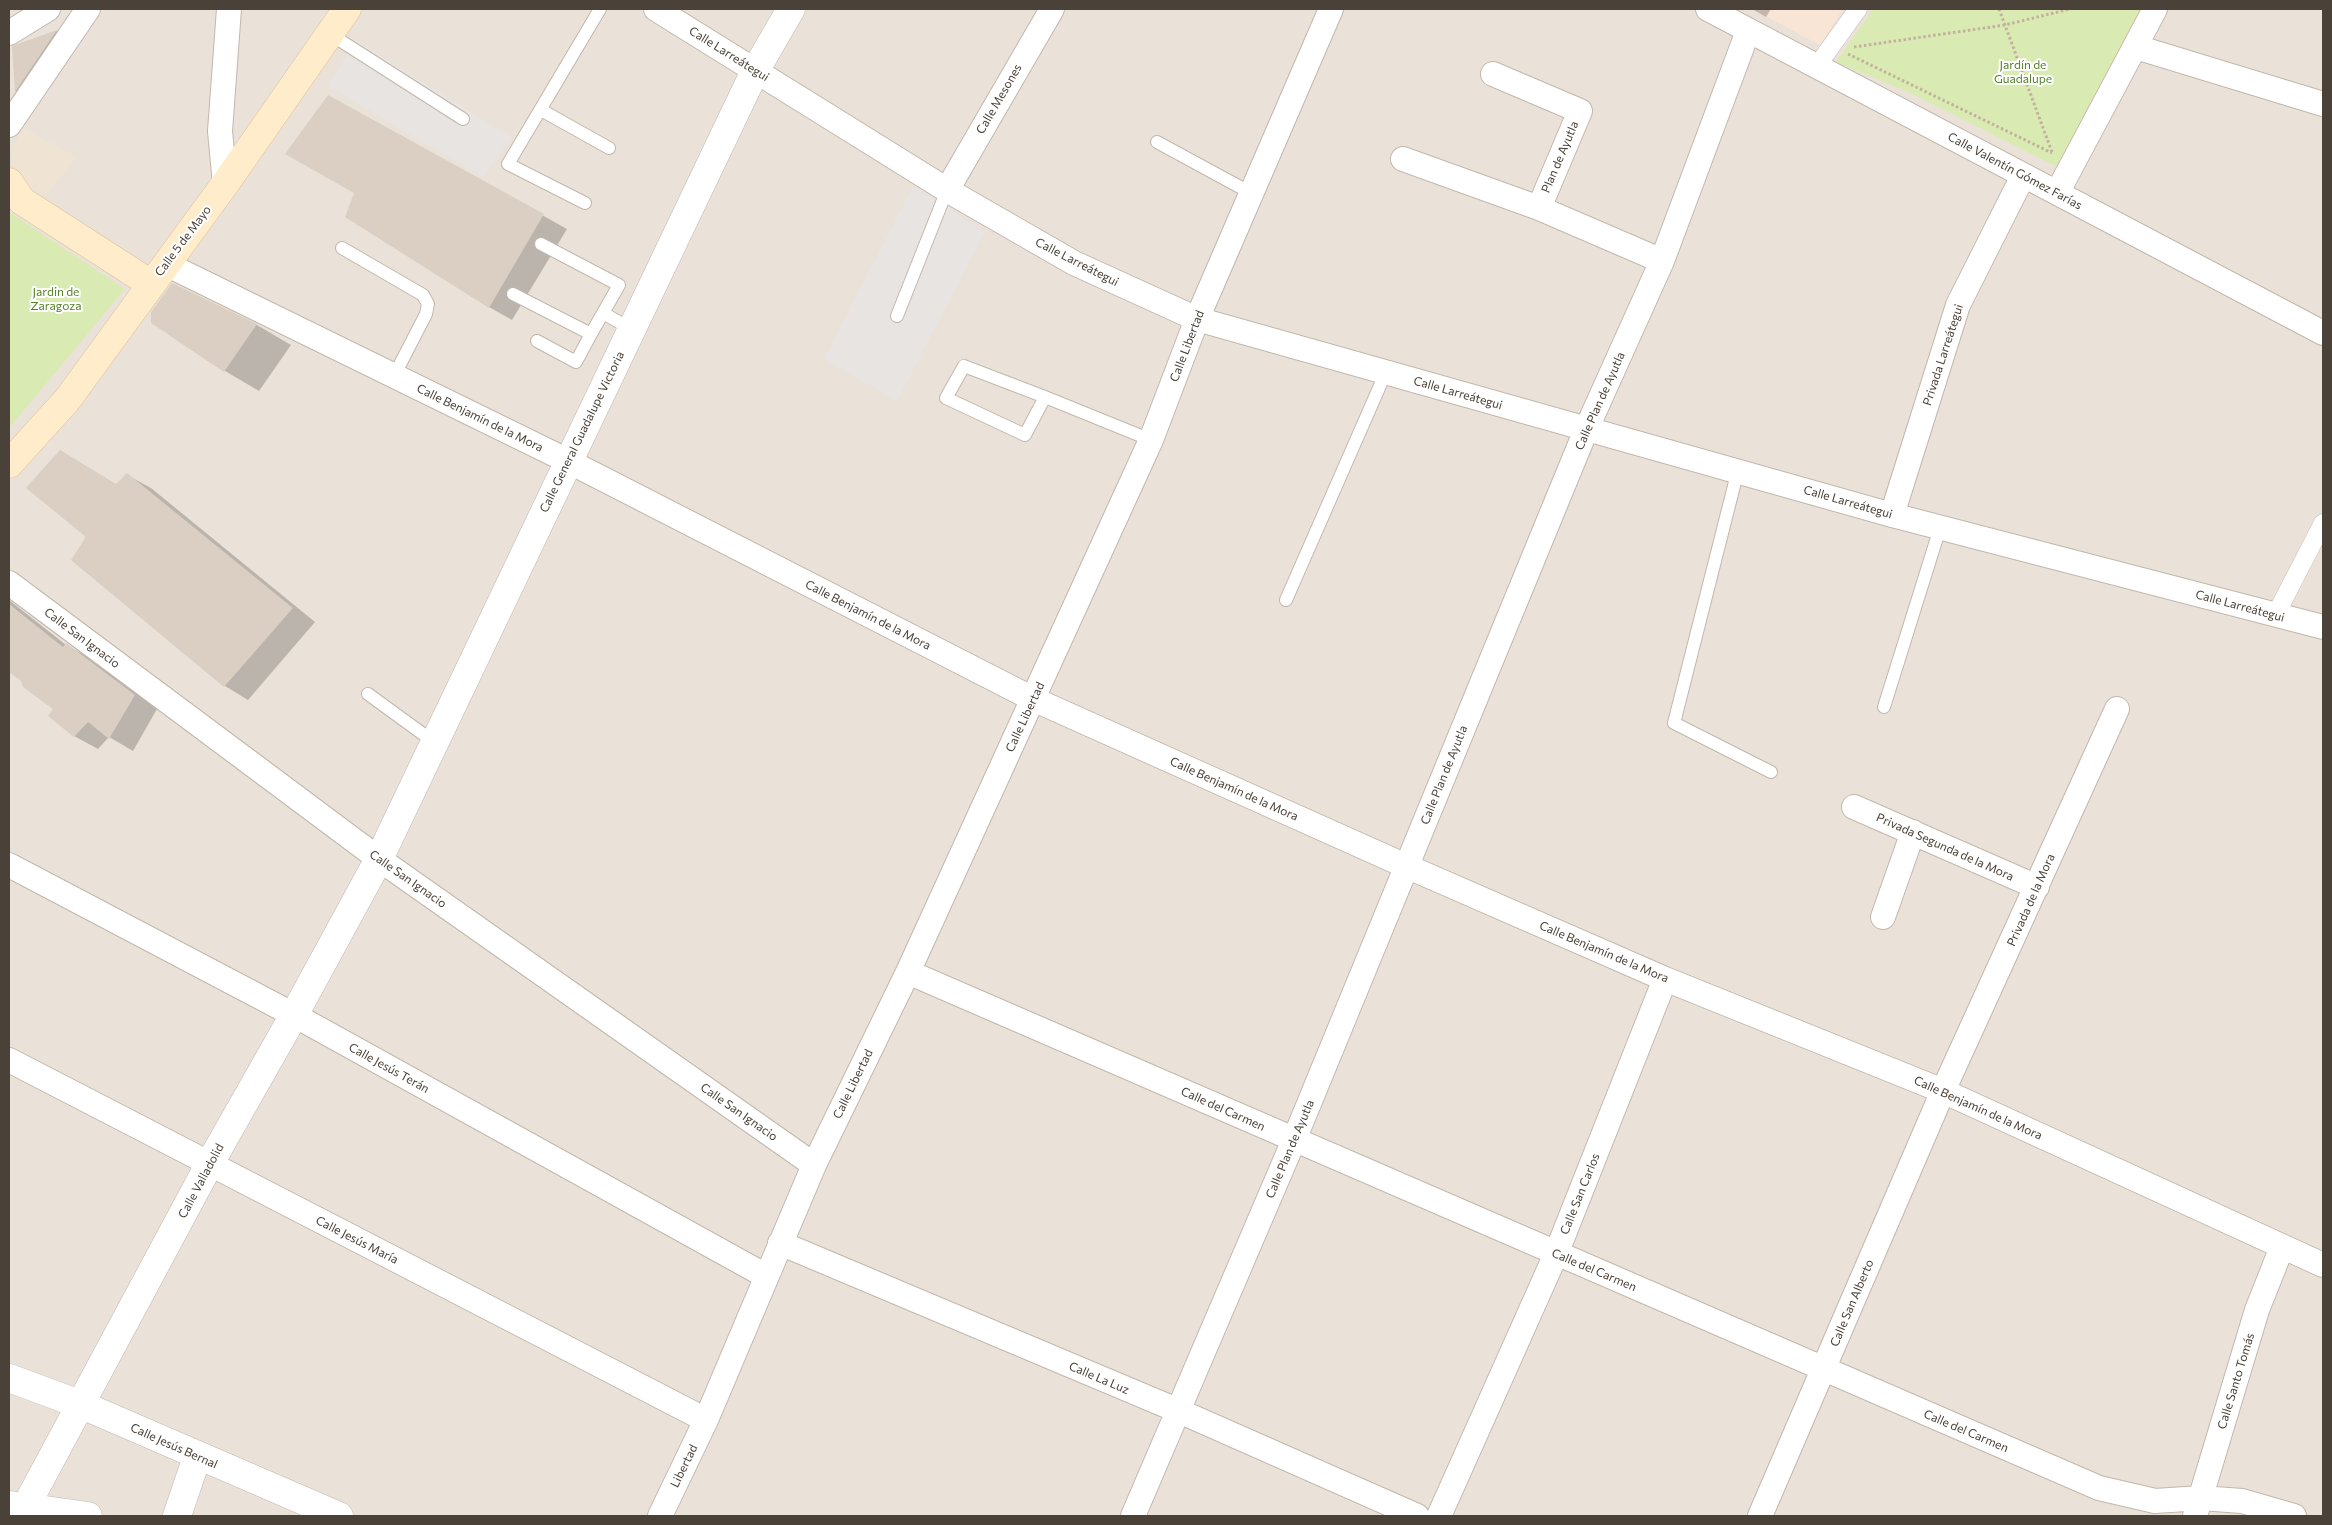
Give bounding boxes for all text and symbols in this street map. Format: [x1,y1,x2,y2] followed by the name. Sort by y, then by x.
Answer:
[686,24,772,84] street label: Calle Larreátegui
[1994,58,2052,86] park label: Jardín de Guadalupe
[973,61,1025,137] street label: Calle Mesones
[1538,119,1582,195] street label: Plan de Ayutla
[1945,129,2085,213] street label: Calle Valentín Gómez Farías
[152,203,214,279] street label: Calle 5 de Mayo
[1033,235,1121,289] street label: Calle Larreátegui
[30,285,82,313] park label: Jardin de Zaragoza
[1920,302,1966,408] street label: Privada Larreátegui
[1167,308,1207,384] street label: Calle Libertad
[537,349,627,515] street label: Calle General Guadalupe Victoria
[1572,350,1628,452] street label: Calle Plan de Ayutla
[1412,373,1504,413] street label: Calle Larreátegui
[414,381,546,455] street label: Calle Benjamín de la Mora
[1802,482,1894,522] street label: Calle Larreátegui
[803,577,933,653] street label: Calle Benjamín de la Mora
[2194,587,2286,625] street label: Calle Larreátegui
[41,605,123,671] street label: Calle San Ignacio
[1003,680,1047,754] street label: Calle Libertad
[1418,723,1470,827] street label: Calle Plan de Ayutla
[1168,754,1300,824] street label: Calle Benjamín de la Mora
[1874,810,2016,884] street label: Privada Segunda de la Mora
[367,847,449,911] street label: Calle San Ignacio
[2004,851,2058,949] street label: Privada de la Mora
[1537,918,1671,986] street label: Calle Benjamín de la Mora
[346,1040,432,1096] street label: Calle Jesús Terán
[830,1047,876,1121] street label: Calle Libertad
[1912,1073,2044,1143] street label: Calle Benjamín de la Mora
[698,1080,780,1144] street label: Calle San Ignacio
[1179,1084,1267,1134] street label: Calle del Carmen
[1263,1097,1317,1201] street label: Calle Plan de Ayutla
[175,1141,227,1221] street label: Calle Valladolid
[1557,1151,1603,1237] street label: Calle San Carlos
[313,1213,401,1267] street label: Calle Jesús María
[1549,1246,1639,1294] street label: Calle del Carmen
[1827,1257,1877,1349] street label: Calle San Alberto
[2215,1331,2257,1431] street label: Calle Santo Tomás
[1067,1359,1131,1397] street label: Calle La Luz
[1921,1407,2011,1455] street label: Calle del Carmen
[128,1420,220,1472] street label: Calle Jesús Bernal
[667,1442,701,1490] street label: Libertad

